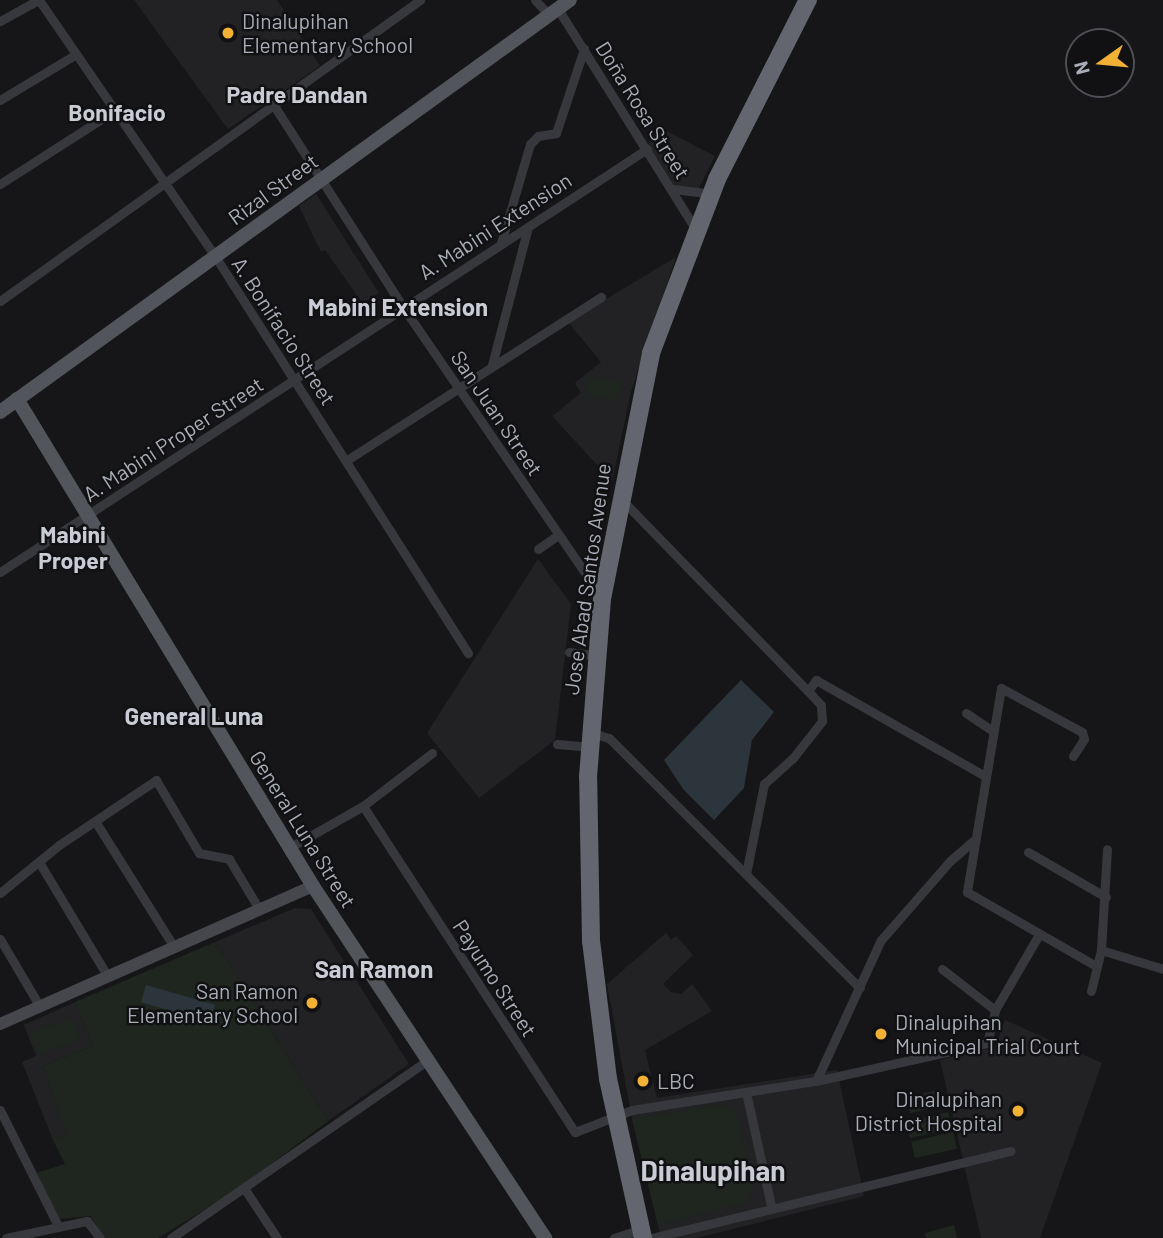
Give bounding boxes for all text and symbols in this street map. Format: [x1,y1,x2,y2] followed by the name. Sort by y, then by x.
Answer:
[242,8,413,58] place label: Dinalupihan Elementary School
[220,25,236,41] marker: Dinalupihan Elementary School
[1065,28,1135,98] north arrow
[591,37,695,183] street label: Doña Rosa Street
[1068,59,1094,77] text: N
[227,80,367,108] district label: Padre Dandan
[68,98,166,126] district label: Bonifacio
[223,148,323,230] street label: Rizal Street
[414,167,576,285] street label: A. Mabini Extension
[227,252,341,410] street label: A. Bonifacio Street
[308,293,488,321] district label: Mabini Extension
[446,346,548,480] street label: San Juan Street
[78,371,268,507] street label: A. Mabini Proper Street
[558,462,616,696] street label: Jose Abad Santos Avenue
[38,520,108,574] district label: Mabini Proper
[125,702,263,730] district label: General Luna
[244,746,362,912] street label: General Luna Street
[448,915,542,1041] street label: Payumo Street
[315,955,433,983] district label: San Ramon
[127,978,298,1028] place label: San Ramon Elementary School
[304,995,320,1011] marker: San Ramon Elementary School
[895,1009,1080,1059] place label: Dinalupihan Municipal Trial Court
[873,1026,889,1042] marker: Dinalupihan Municipal Trial Court
[657,1068,695,1094] place label: LBC
[635,1073,651,1089] marker: LBC
[855,1086,1002,1136] place label: Dinalupihan District Hospital
[1008,1101,1028,1121] marker: Dinalupihan District Hospital
[640,1153,786,1187] district label: Dinalupihan

